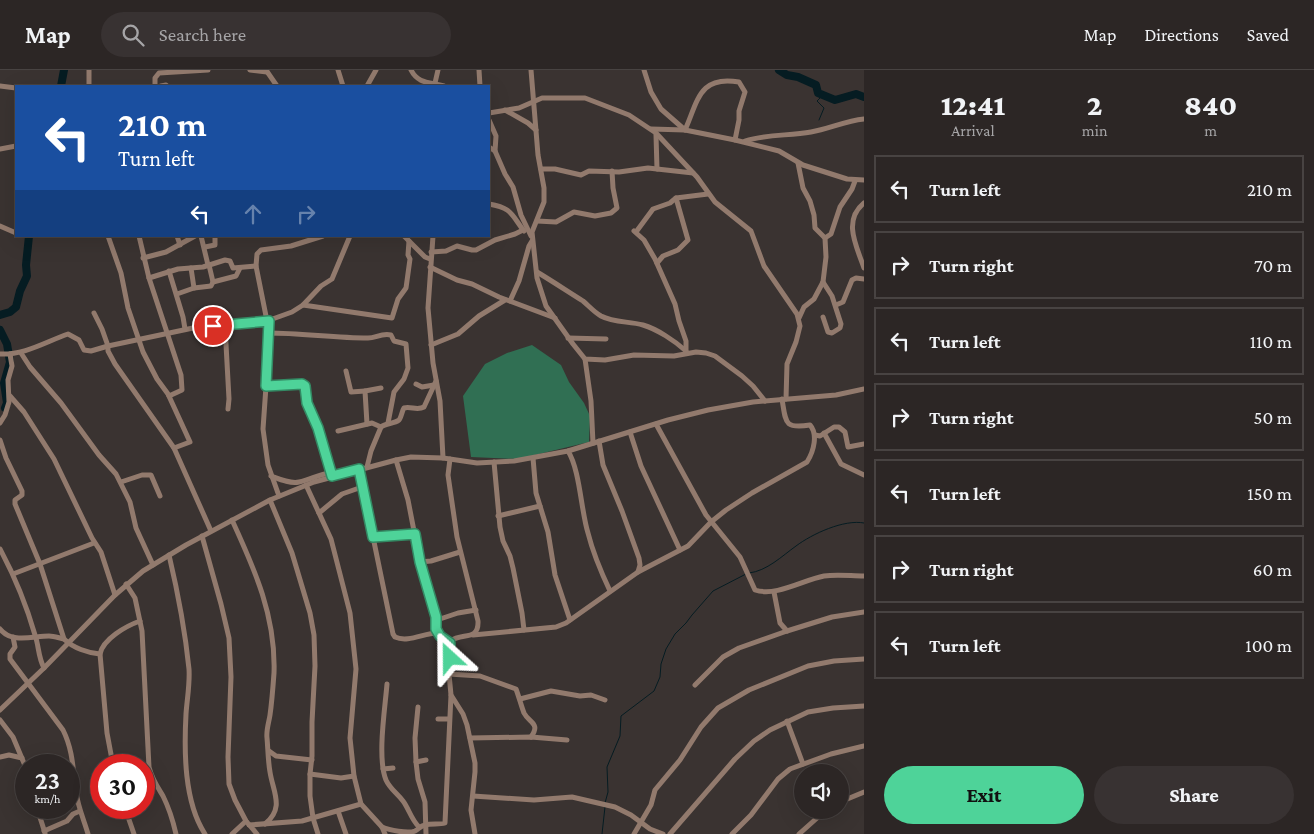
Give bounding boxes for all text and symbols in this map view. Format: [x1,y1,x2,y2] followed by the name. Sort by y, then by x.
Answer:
[101,12,451,57] search box
[25,21,71,48] text: Map
[119,21,147,49] icon: search
[159,24,246,45] text: Search here
[1084,25,1116,45] text: Map
[1144,25,1219,45] text: Directions
[1247,25,1289,45] text: Saved
[941,88,1005,121] text: 12:41
[1087,88,1103,121] text: 2
[1184,88,1237,121] text: 840
[35,105,100,170] icon: left
[118,105,207,144] text: 210 m
[951,122,995,139] text: Arrival
[1082,122,1107,139] text: min
[1204,122,1217,139] text: m
[118,146,195,171] text: Turn left
[886,175,914,203] icon: left
[929,179,1001,200] text: Turn left
[1247,179,1292,200] text: 210 m
[186,200,214,228] icon: left
[239,200,267,228] icon: ahead
[292,200,320,228] icon: right
[886,251,914,279] icon: right
[929,255,1014,276] text: Turn right
[1254,255,1292,276] text: 70 m
[192,305,234,347] pin
[199,312,227,340] icon: arrive
[886,327,914,355] icon: left
[929,331,1001,352] text: Turn left
[1250,331,1292,352] text: 110 m
[886,403,914,431] icon: right
[929,407,1014,428] text: Turn right
[1253,407,1292,428] text: 50 m
[886,479,914,507] icon: left
[929,483,1001,504] text: Turn left
[1247,483,1292,504] text: 150 m
[886,555,914,583] icon: right
[929,559,1014,580] text: Turn right
[1253,559,1292,580] text: 60 m
[423,631,475,683] position arrow
[886,631,914,659] icon: left
[929,635,1001,656] text: Turn left
[1245,635,1292,656] text: 100 m
[90,754,155,819] speed limit sign: 30
[794,764,849,819] map controls
[794,764,849,819] button: sound
[884,766,1084,824] button: Exit
[1094,766,1294,824] button: Share
[35,767,60,794] text: 23
[35,792,60,806] text: km/h

